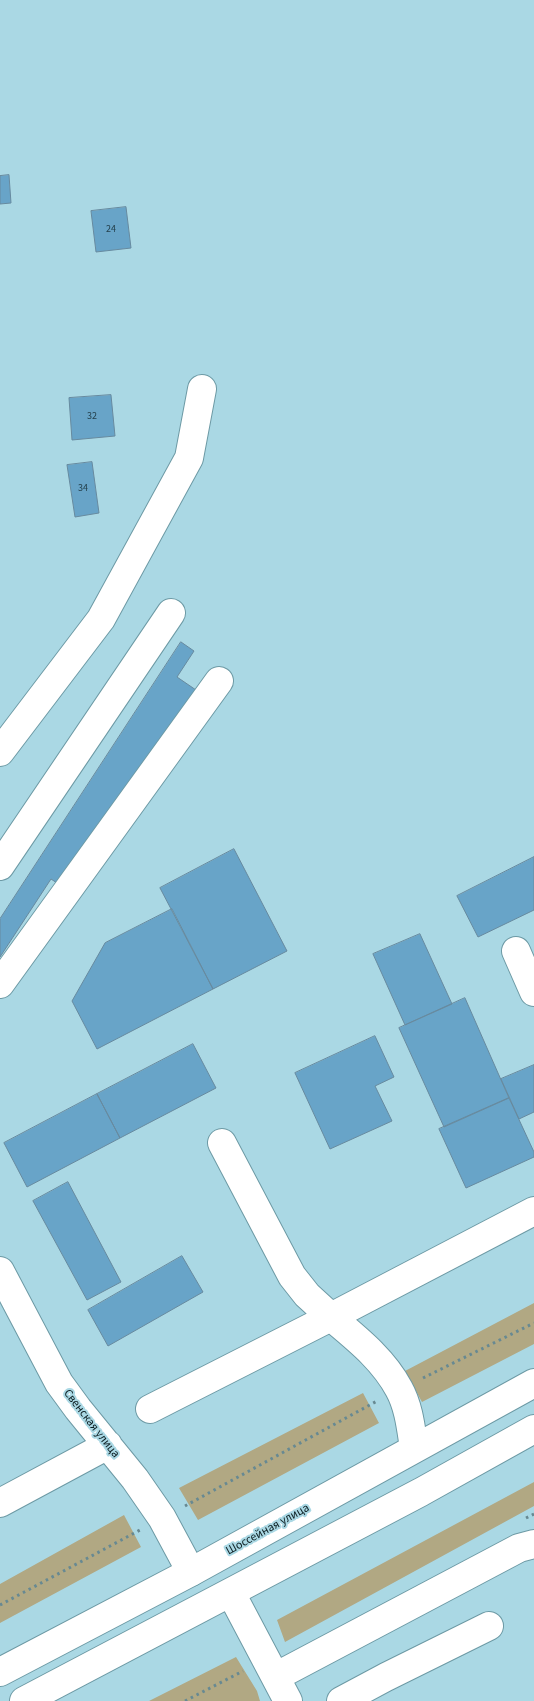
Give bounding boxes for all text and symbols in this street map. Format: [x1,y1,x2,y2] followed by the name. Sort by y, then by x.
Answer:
[106,224,116,236] house number: 24
[87,411,97,423] house number: 32
[78,483,88,495] house number: 34
[60,1387,122,1461] street label: Свенская улица
[224,1501,312,1559] street label: Шоссейная улица

